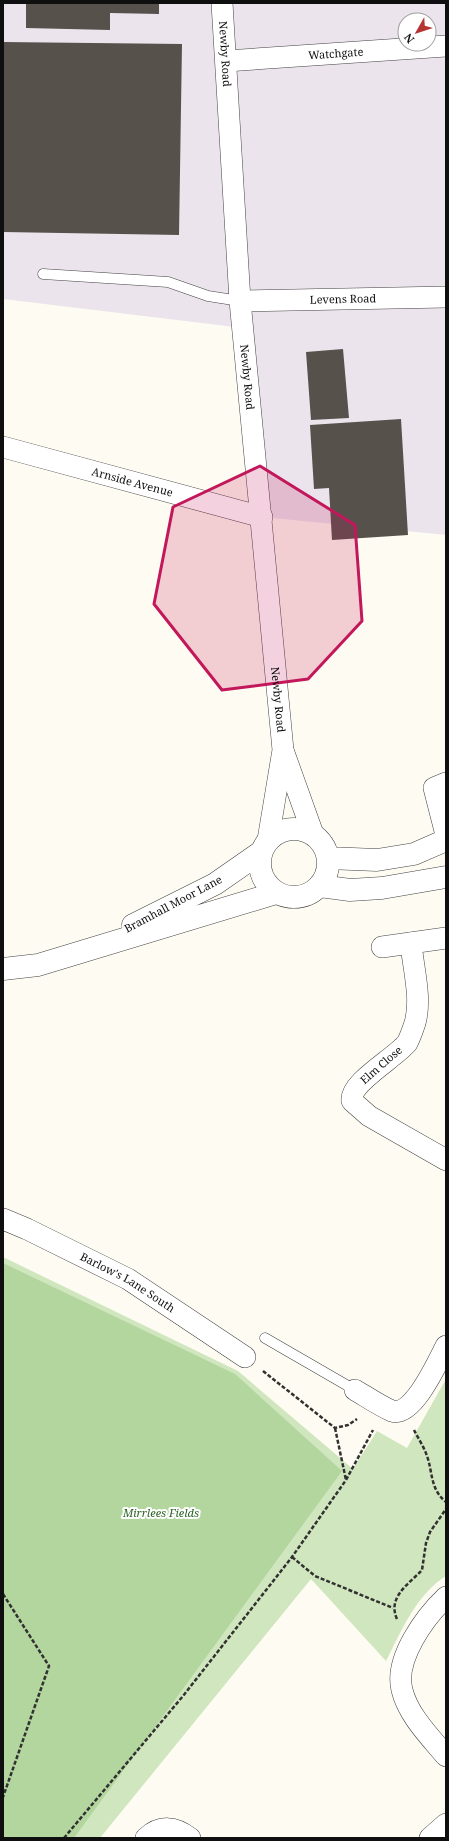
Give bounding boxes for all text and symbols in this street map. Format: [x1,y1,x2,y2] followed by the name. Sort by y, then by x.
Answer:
[397,12,437,52] north arrow
[216,21,235,87] street label: Newby Road
[400,30,417,47] text: N
[308,44,364,62] street label: Watchgate
[310,290,377,307] street label: Levens Road
[237,344,258,411] street label: Newby Road
[90,463,175,500] street label: Arnside Avenue
[268,666,289,733] street label: Newby Road
[121,871,224,936] street label: Bramhall Moor Lane
[357,1042,405,1087] street label: Elm Close
[78,1249,178,1315] street label: Barlow's Lane South
[122,1505,199,1520] park label: Mirrlees Fields

